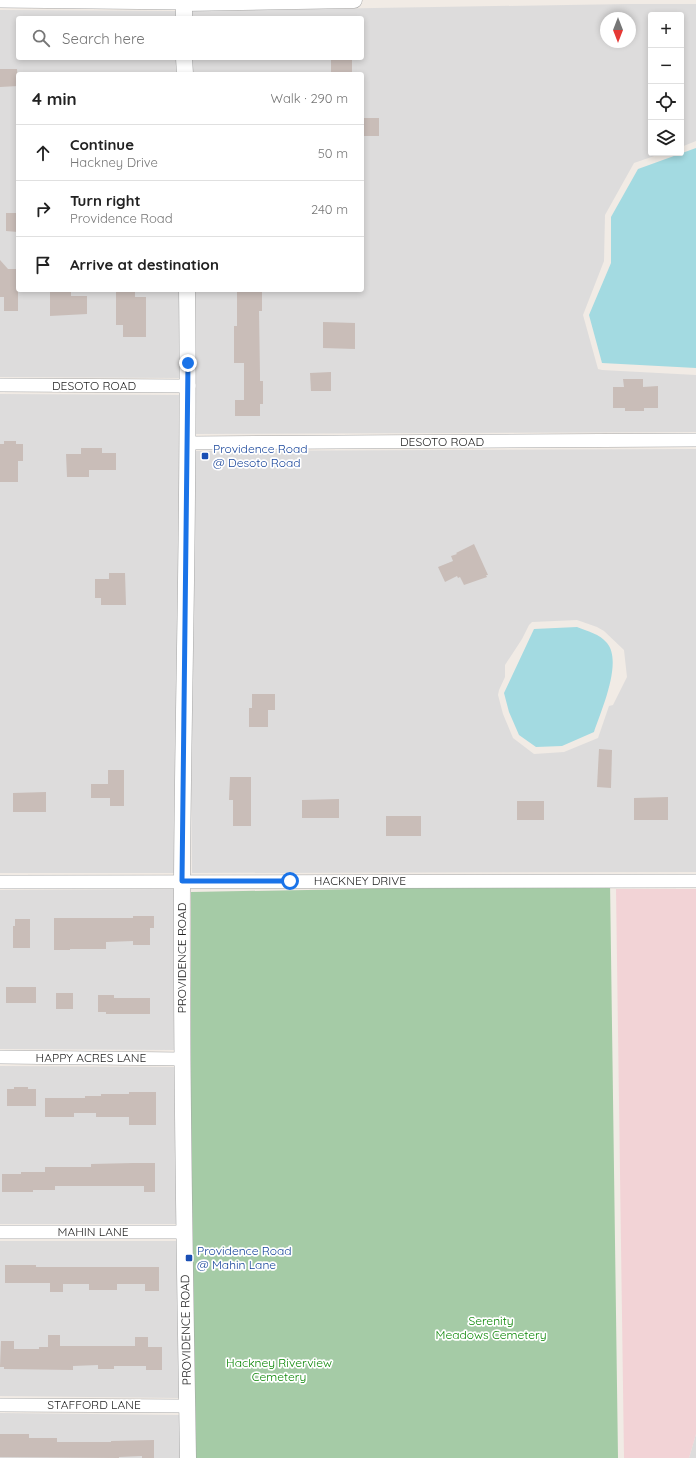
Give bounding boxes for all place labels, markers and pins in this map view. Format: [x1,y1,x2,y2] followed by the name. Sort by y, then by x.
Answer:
[213,441,308,470] place label: Providence Road @ Desoto Road
[200,451,210,461] marker: Providence Road @ Desoto Road
[197,1243,292,1272] place label: Providence Road @ Mahin Lane
[184,1253,194,1263] marker: Providence Road @ Mahin Lane

